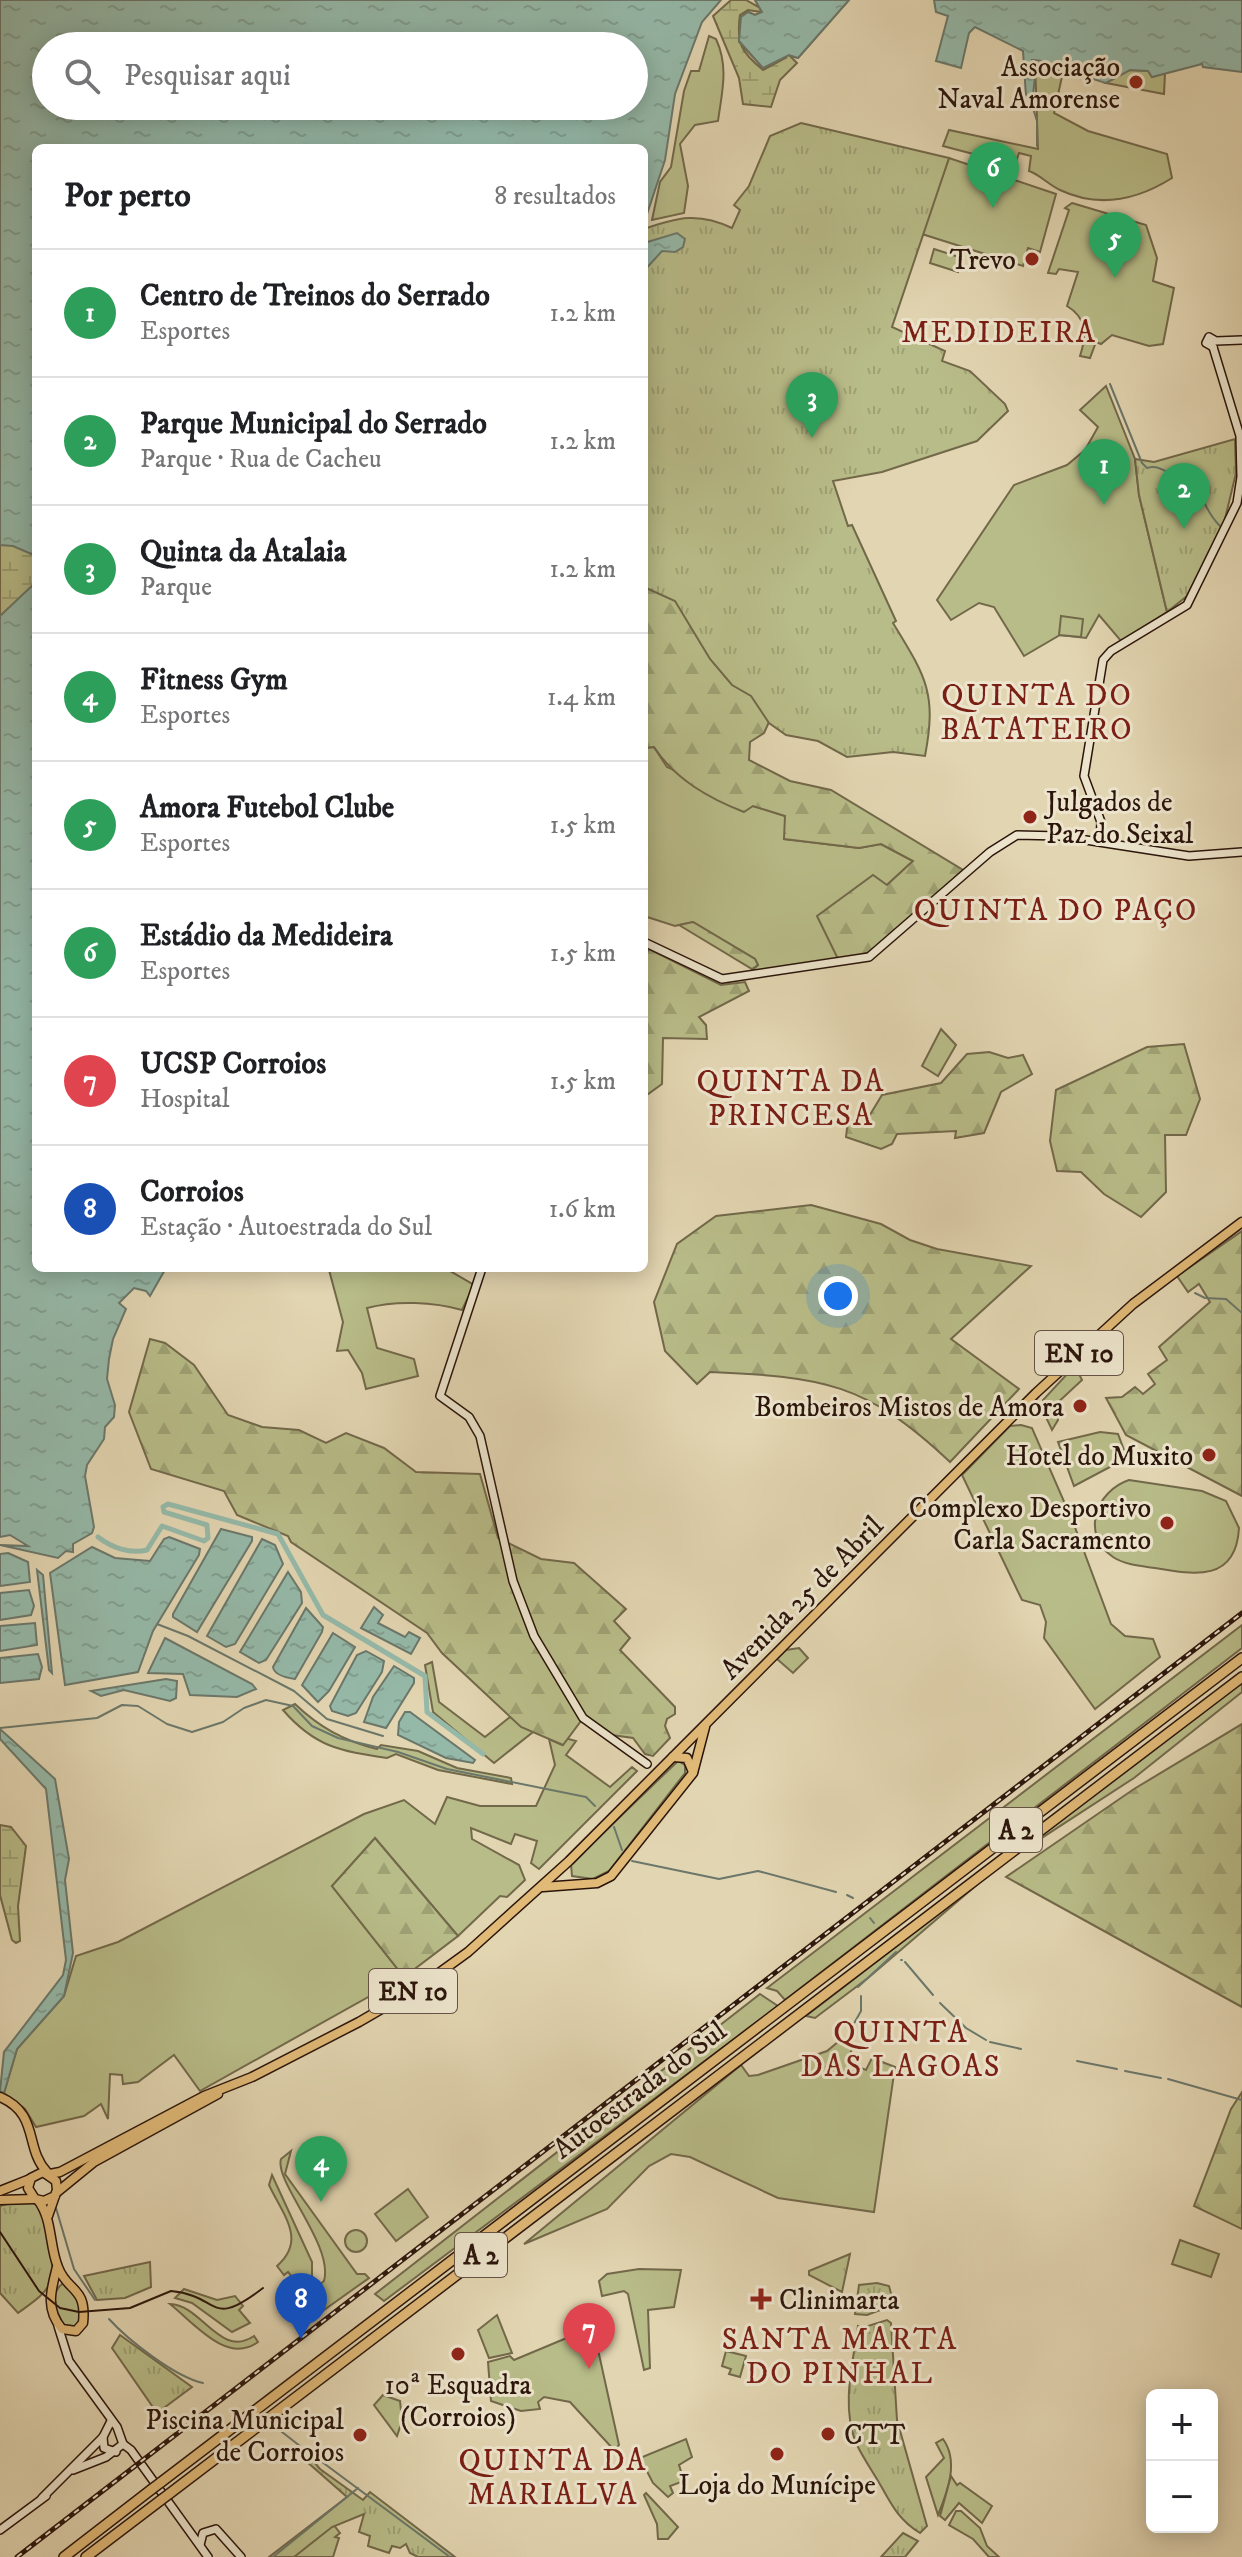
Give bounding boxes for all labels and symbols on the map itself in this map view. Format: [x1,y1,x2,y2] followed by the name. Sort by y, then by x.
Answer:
[937,50,1120,117] place label: Associação Naval Amorense
[1127,73,1145,91] marker: Associação Naval Amorense
[967,142,1019,208] pin: 6
[1089,212,1141,278] pin: 5
[950,243,1016,278] place label: Trevo
[1023,250,1041,268] marker: Trevo
[901,315,1097,352] district label: MEDIDEIRA
[786,372,838,438] pin: 3
[1078,439,1130,505] pin: 1
[1158,463,1210,529] pin: 2
[941,678,1133,749] district label: QUINTA DO BATATEIRO
[1043,785,1194,852] place label: Julgados de Paz do Seixal
[1021,808,1039,826] marker: Julgados de Paz do Seixal
[914,893,1198,930] district label: QUINTA DO PAÇO
[697,1064,885,1135] district label: QUINTA DA PRINCESA
[818,1276,858,1316] your location
[1035,1331,1123,1375] road number: EN 10
[754,1390,1064,1425] place label: Bombeiros Mistos de Amora
[1071,1397,1089,1415] marker: Bombeiros Mistos de Amora
[1006,1439,1193,1474] place label: Hotel do Muxito
[1200,1446,1218,1464] marker: Hotel do Muxito
[909,1491,1151,1558] place label: Complexo Desportivo Carla Sacramento
[713,1509,892,1687] street label: Avenida 25 de Abril
[1158,1514,1176,1532] marker: Complexo Desportivo Carla Sacramento
[990,1808,1042,1852] road number: A 2
[369,1969,457,2013] road number: EN 10
[546,2013,734,2167] street label: Autoestrada do Sul
[800,2015,1002,2086] district label: QUINTA DAS LAGOAS
[295,2136,347,2202] pin: 4
[455,2233,507,2277] road number: A 2
[275,2273,327,2339] pin: 8
[779,2283,899,2318] place label: Clinimarta
[750,2288,772,2310] marker: Clinimarta
[563,2303,615,2369] pin: 7
[722,2322,958,2393] district label: SANTA MARTA DO PINHAL
[449,2345,467,2363] marker: 10ª Esquadra (Corroios)
[385,2368,531,2435] place label: 10ª Esquadra (Corroios)
[145,2403,345,2470] place label: Piscina Municipal de Corroios
[844,2418,906,2453] place label: CTT
[819,2425,837,2443] marker: CTT
[351,2426,369,2444] marker: Piscina Municipal de Corroios
[459,2443,647,2514] district label: QUINTA DA MARIALVA
[768,2445,786,2463] marker: Loja do Munícipe
[678,2468,876,2503] place label: Loja do Munícipe

